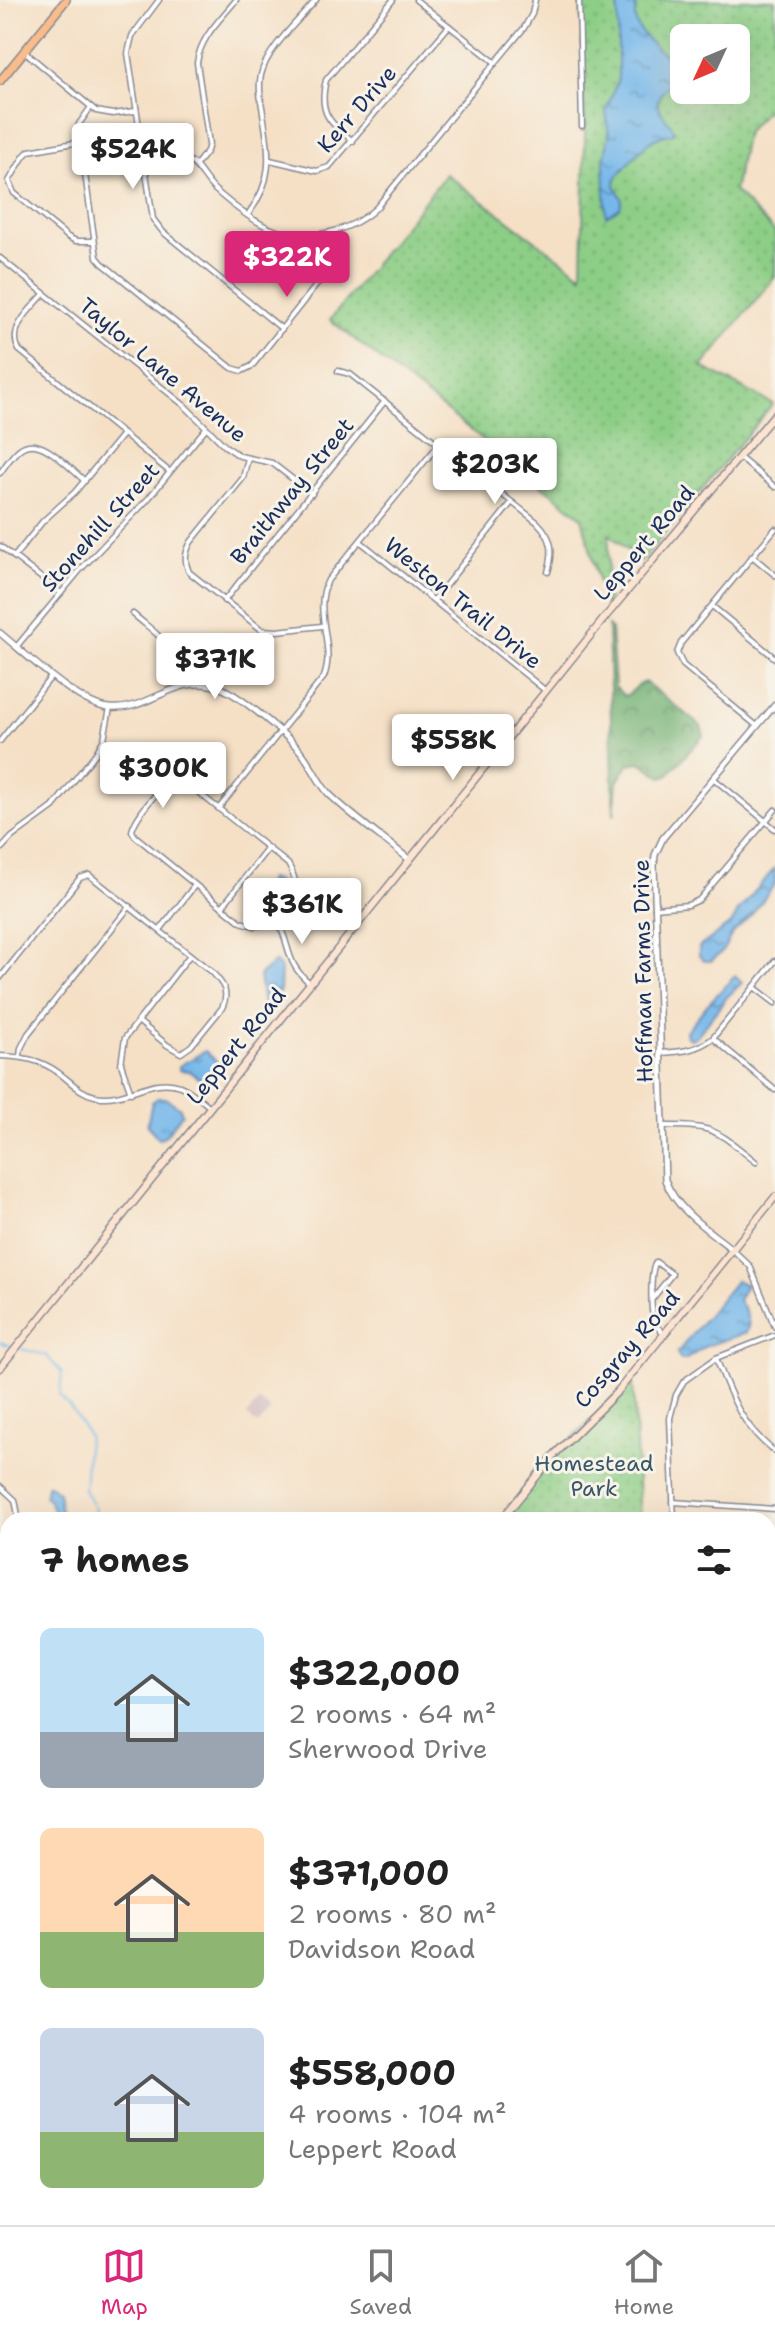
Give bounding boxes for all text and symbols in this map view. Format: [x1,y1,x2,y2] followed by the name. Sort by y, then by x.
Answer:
[670,24,750,104] north arrow
[670,24,750,104] map controls
[311,59,403,159] street label: Kerr Drive
[77,123,189,191] pin: $524K
[90,131,176,166] text: $524K
[231,231,343,299] pin: $322K
[243,239,331,274] text: $322K
[73,291,253,449] street label: Taylor Lane Avenue
[224,412,360,570] street label: Braithway Street
[439,438,551,506] pin: $203K
[451,446,539,481] text: $203K
[34,456,166,598] street label: Stonehill Street
[587,479,701,607] street label: Leppert Road
[378,531,548,675] street label: Weston Trail Drive
[159,633,271,701] pin: $371K
[174,641,256,676] text: $371K
[397,714,509,782] pin: $558K
[410,722,496,757] text: $558K
[107,742,219,810] pin: $300K
[118,750,208,785] text: $300K
[627,859,659,1083] street label: Hoffman Farms Drive
[246,878,358,946] pin: $361K
[261,886,343,921] text: $361K
[180,981,292,1111] street label: Leppert Road
[568,1284,686,1414] street label: Cosgray Road
[534,1449,654,1503] park label: Homestead Park
[40,1537,189,1583] text: 7 homes
[692,1538,736,1582] icon: filters
[288,1650,460,1696] text: $322,000
[104,1660,200,1756] icon: home
[288,1696,496,1731] text: 2 rooms · 64 m²
[288,1731,488,1766] text: Sherwood Drive
[288,1850,450,1896] text: $371,000
[104,1860,200,1956] icon: home
[288,1896,497,1931] text: 2 rooms · 80 m²
[288,1931,475,1966] text: Davidson Road
[288,2050,456,2096] text: $558,000
[104,2060,200,2156] icon: home
[288,2096,507,2131] text: 4 rooms · 104 m²
[288,2131,457,2166] text: Leppert Road
[101,2244,148,2321] tab: Map
[350,2244,412,2321] tab: Saved
[614,2244,674,2321] tab: Home

